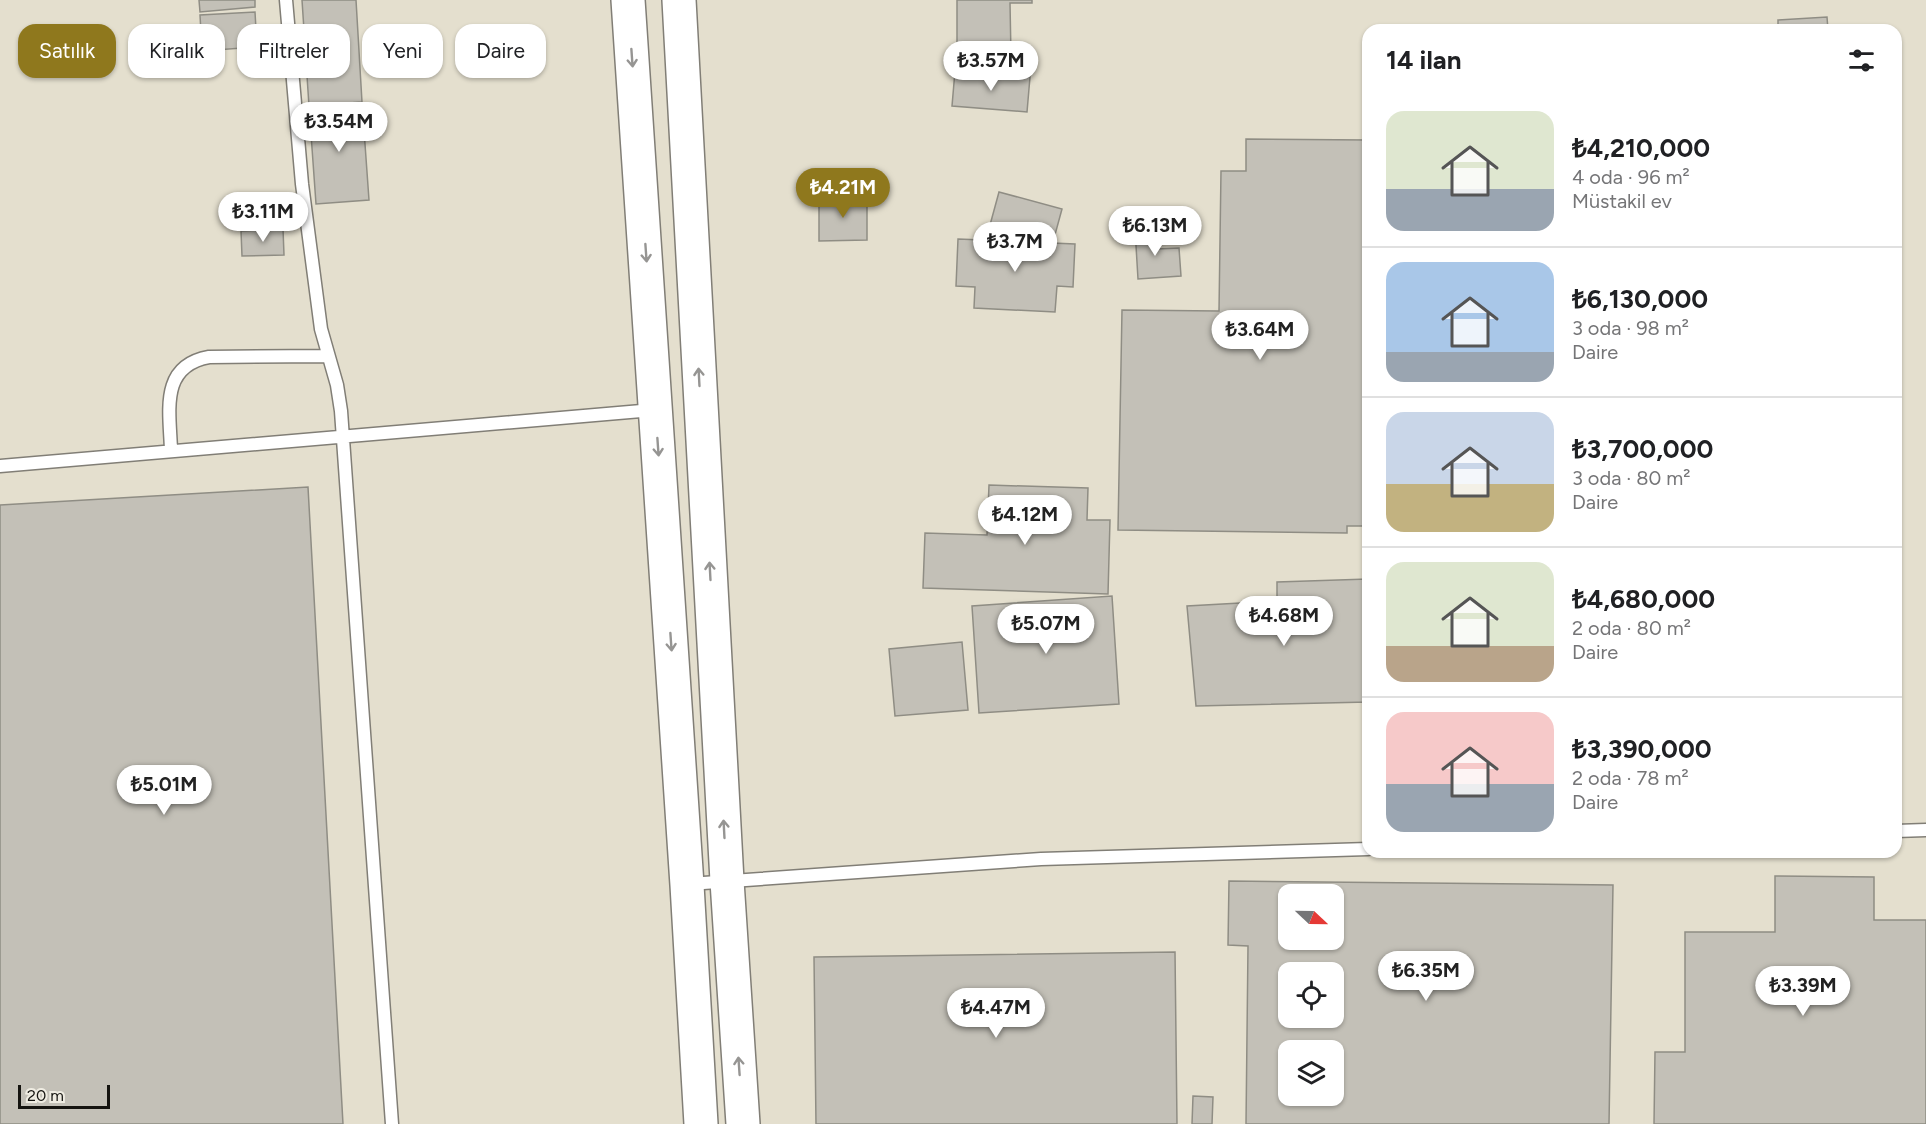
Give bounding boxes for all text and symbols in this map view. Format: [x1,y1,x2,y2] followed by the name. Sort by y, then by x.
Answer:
[18,24,116,78] chip: Satılık
[128,24,225,78] chip: Kiralık
[237,24,350,78] chip: Filtreler
[362,24,443,78] chip: Yeni
[455,24,546,78] chip: Daire
[942,41,1040,92] pin: ₺3.57M
[1386,44,1461,76] text: 14 ilan
[1845,44,1878,77] icon: filters
[627,48,638,68] one-way arrow
[957,48,1025,72] text: ₺3.57M
[290,102,388,153] pin: ₺3.54M
[305,109,373,133] text: ₺3.54M
[1572,132,1710,164] text: ₺4,210,000
[1434,135,1506,207] icon: home
[1572,165,1690,189] text: 4 oda · 96 m²
[794,168,892,219] pin: ₺4.21M
[810,175,876,199] text: ₺4.21M
[1572,189,1672,213] text: Müstakil ev
[214,192,312,243] pin: ₺3.11M
[232,199,294,223] text: ₺3.11M
[1106,206,1204,257] pin: ₺6.13M
[1123,213,1187,237] text: ₺6.13M
[973,222,1057,273] pin: ₺3.7M
[987,229,1043,253] text: ₺3.7M
[640,242,651,262] one-way arrow
[1572,283,1708,315] text: ₺6,130,000
[1434,286,1506,358] icon: home
[1211,310,1309,361] pin: ₺3.64M
[1572,316,1689,340] text: 3 oda · 98 m²
[1226,317,1294,341] text: ₺3.64M
[1572,340,1618,364] text: Daire
[694,367,705,387] one-way arrow
[1572,433,1713,465] text: ₺3,700,000
[1434,436,1506,508] icon: home
[653,437,664,457] one-way arrow
[1572,466,1691,490] text: 3 oda · 80 m²
[1572,490,1618,514] text: Daire
[976,495,1074,546] pin: ₺4.12M
[992,502,1058,526] text: ₺4.12M
[704,562,715,582] one-way arrow
[1572,583,1715,615] text: ₺4,680,000
[1434,586,1506,658] icon: home
[1235,596,1333,647] pin: ₺4.68M
[1249,603,1319,627] text: ₺4.68M
[997,604,1095,655] pin: ₺5.07M
[1011,611,1081,635] text: ₺5.07M
[1572,616,1691,640] text: 2 oda · 80 m²
[666,632,677,652] one-way arrow
[1572,640,1618,664] text: Daire
[1572,733,1712,765] text: ₺3,390,000
[1434,736,1506,808] icon: home
[115,765,213,816] pin: ₺5.01M
[1572,766,1689,790] text: 2 oda · 78 m²
[131,772,197,796] text: ₺5.01M
[1572,790,1618,814] text: Daire
[718,820,729,840] one-way arrow
[1278,884,1344,950] north arrow
[1278,884,1344,1106] map controls
[1377,951,1475,1002] pin: ₺6.35M
[1392,958,1460,982] text: ₺6.35M
[1278,962,1344,1028] button: locate
[1754,966,1852,1017] pin: ₺3.39M
[1769,973,1837,997] text: ₺3.39M
[947,988,1045,1039] pin: ₺4.47M
[961,995,1031,1019] text: ₺4.47M
[1278,1040,1344,1106] button: layers
[733,1056,744,1076] one-way arrow
[18,1082,110,1110] scale bar
[27,1086,64,1105] text: 20 m

